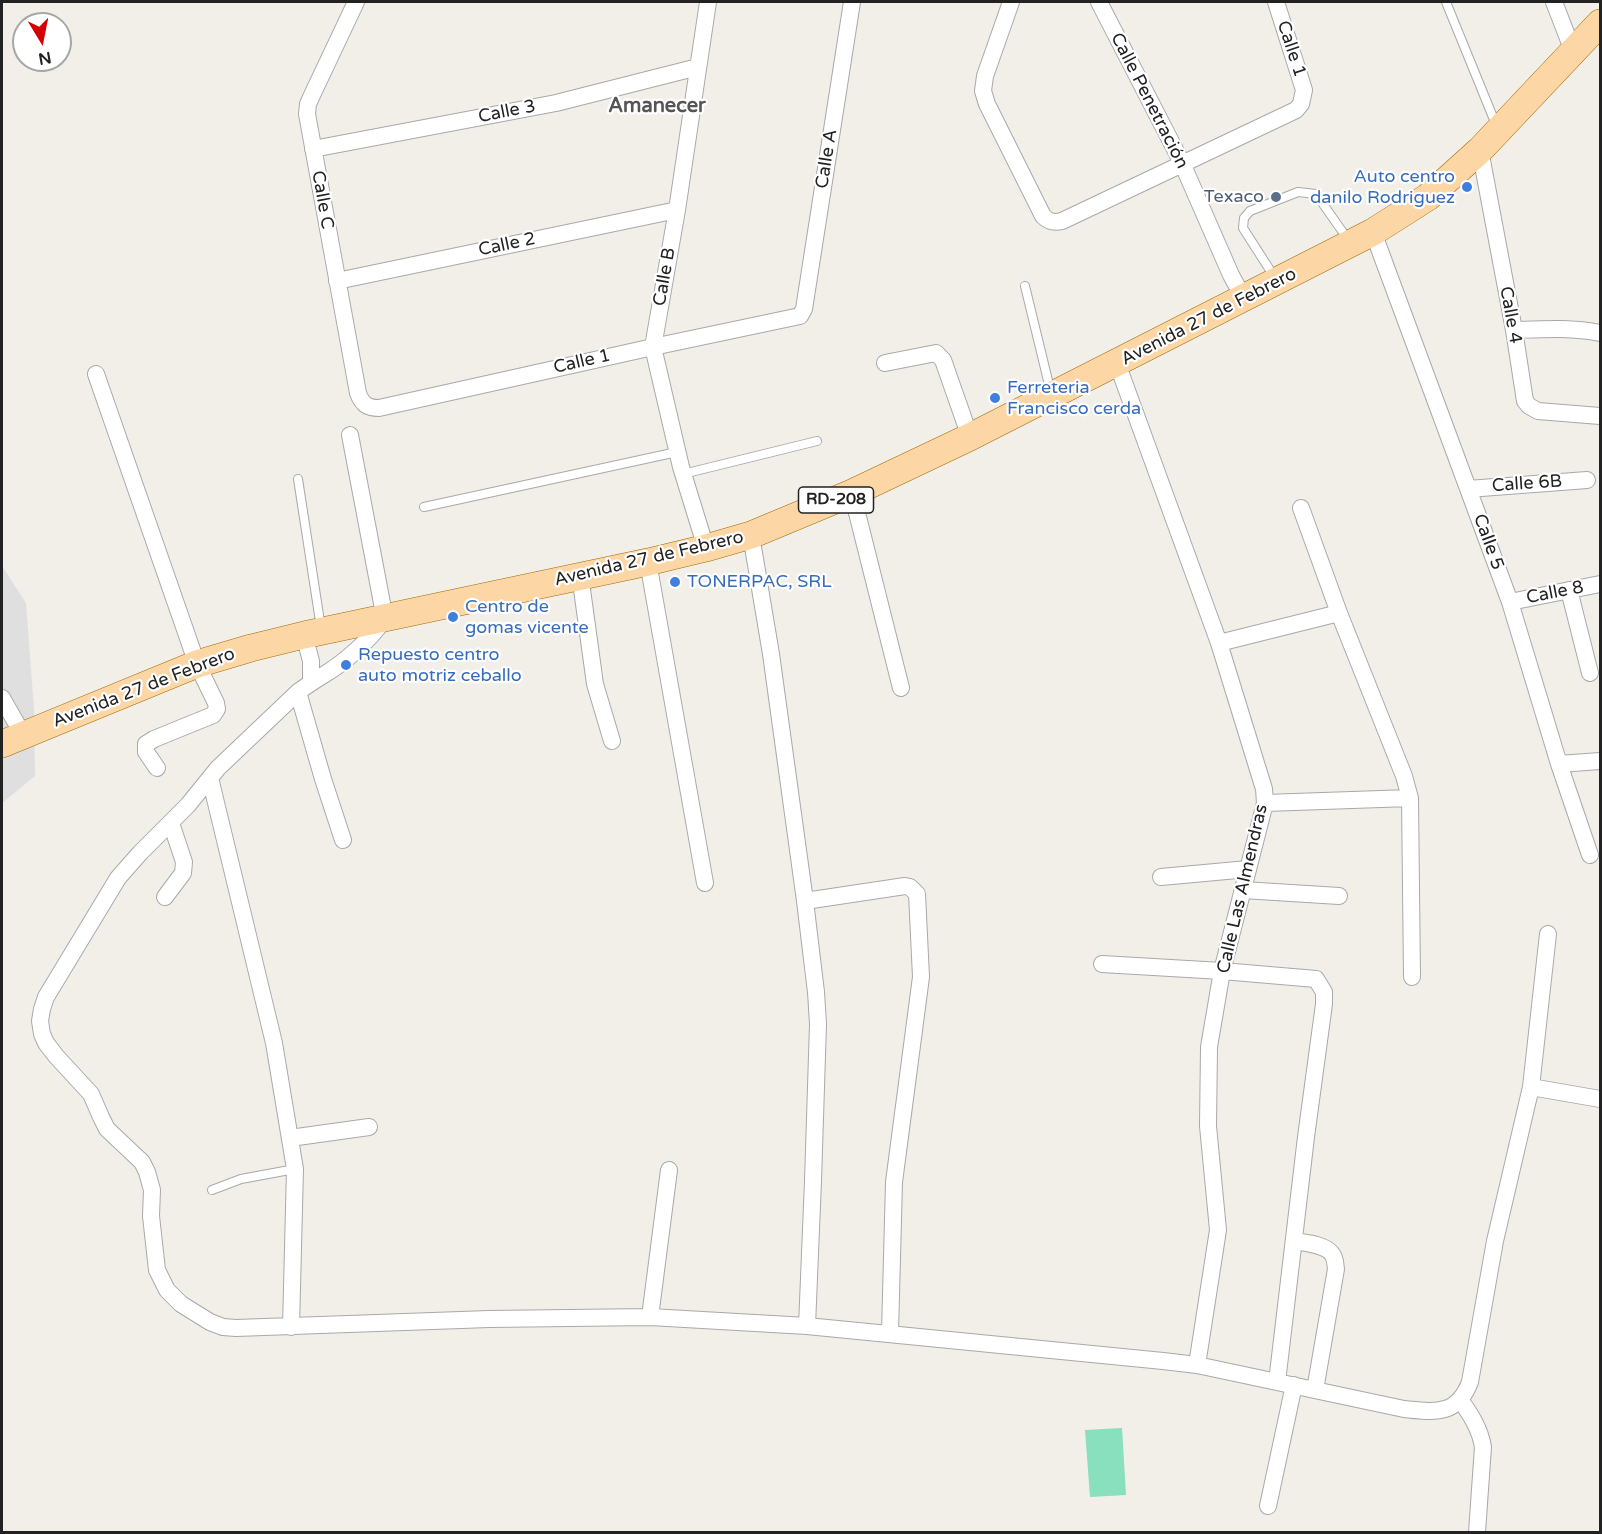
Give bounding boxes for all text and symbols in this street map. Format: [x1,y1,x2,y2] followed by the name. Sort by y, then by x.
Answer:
[12,12,72,72] north arrow
[1272,18,1310,80] street label: Calle 1
[1105,29,1193,173] street label: Calle Penetración
[37,47,53,69] text: N
[608,95,706,119] district label: Amanecer
[477,96,537,128] street label: Calle 3
[812,128,842,190] street label: Calle A
[1310,166,1455,208] place label: Auto centro danilo Rodriguez
[306,169,338,231] street label: Calle C
[1460,180,1474,194] marker: Auto centro danilo Rodriguez
[1204,186,1264,208] place label: Texaco
[1269,190,1283,204] marker: Texaco
[477,228,537,262] street label: Calle 2
[649,246,681,308] street label: Calle B
[1118,263,1300,371] street label: Avenida 27 de Febrero
[1494,285,1526,345] street label: Calle 4
[551,345,613,379] street label: Calle 1
[1007,377,1141,420] place label: Ferreteria Francisco cerda
[988,391,1002,405] marker: Ferreteria Francisco cerda
[1491,471,1563,497] street label: Calle 6B
[798,487,874,513] road number: RD-208
[1468,511,1508,573] street label: Calle 5
[552,527,746,591] street label: Avenida 27 de Febrero
[687,571,832,593] place label: TONERPAC, SRL
[668,575,682,589] marker: TONERPAC, SRL
[1525,577,1585,609] street label: Calle 8
[465,596,589,638] place label: Centro de gomas vicente
[446,610,460,624] marker: Centro de gomas vicente
[50,643,238,733] street label: Avenida 27 de Febrero
[358,644,522,686] place label: Repuesto centro auto motriz ceballo
[339,658,353,672] marker: Repuesto centro auto motriz ceballo
[1213,802,1273,976] street label: Calle Las Almendras

